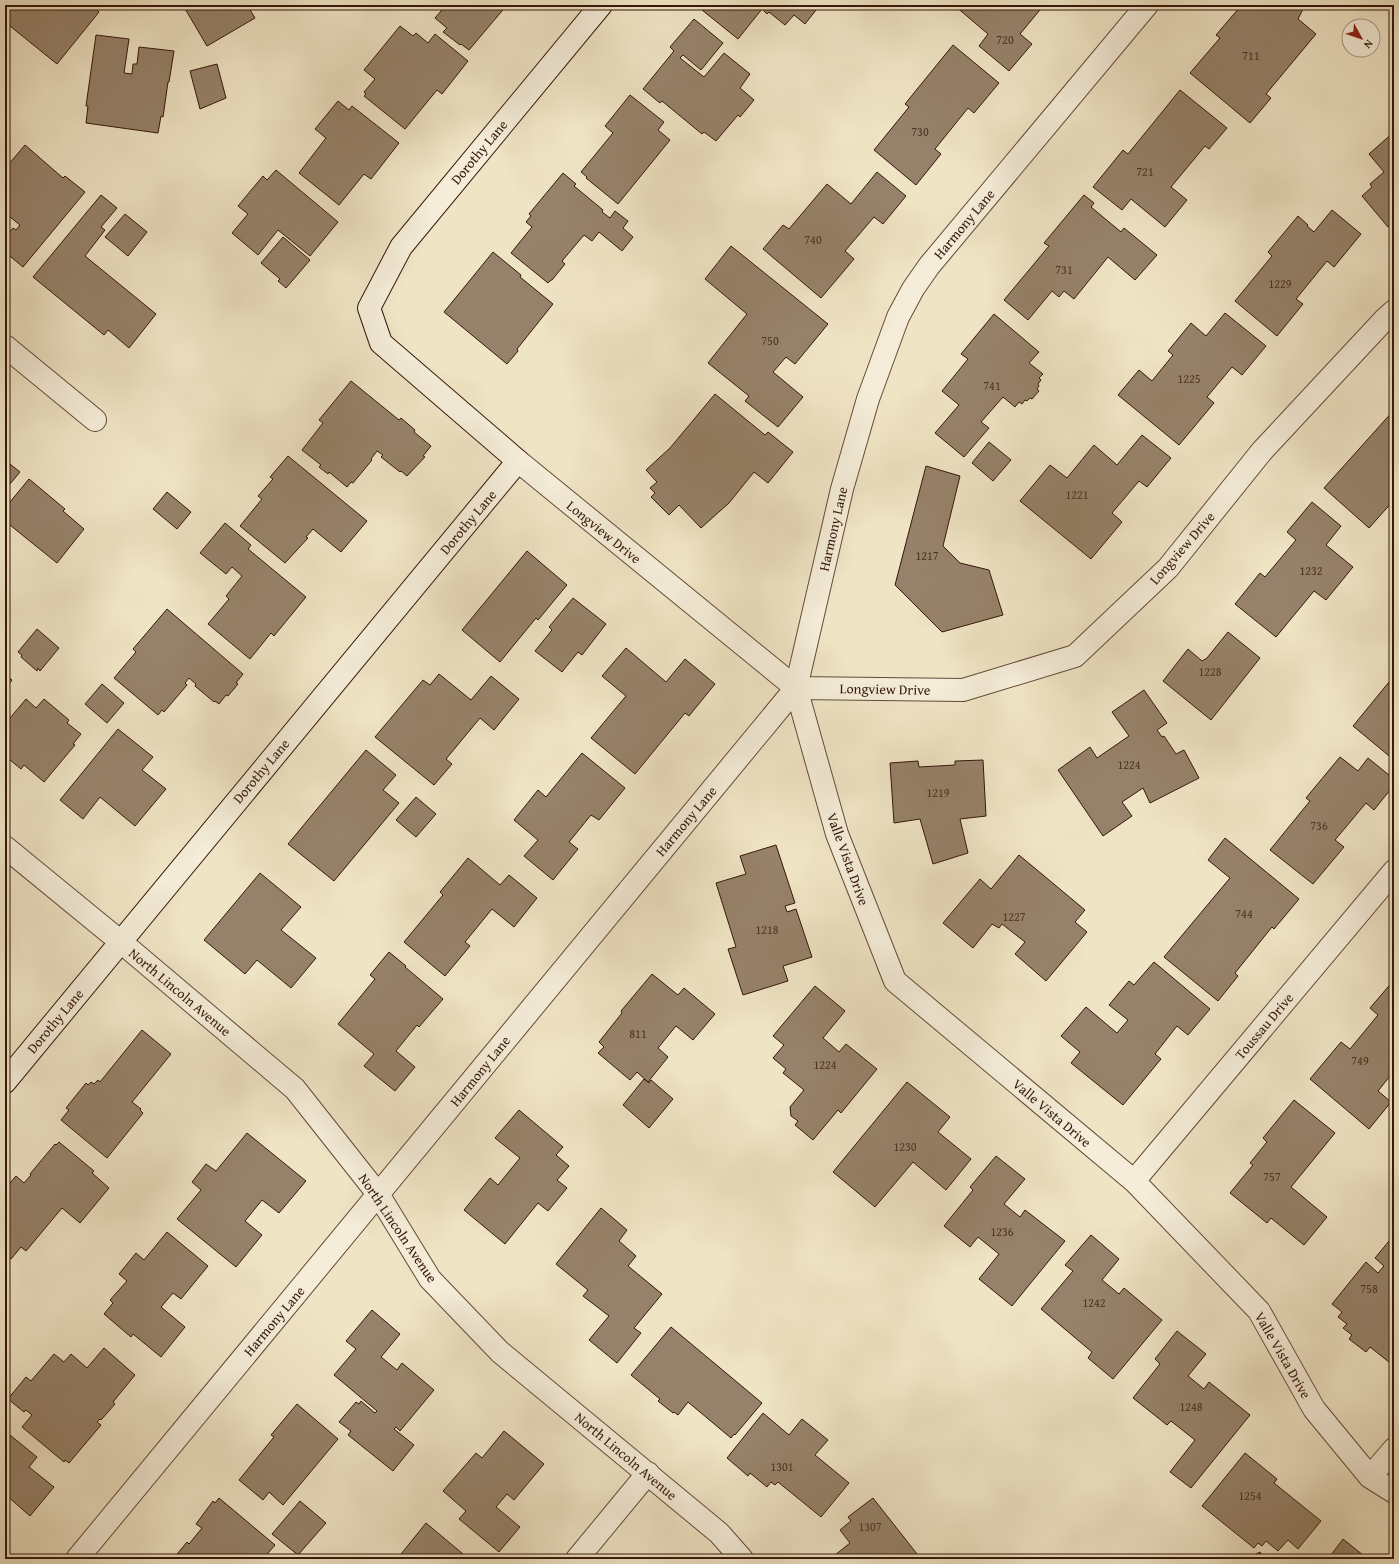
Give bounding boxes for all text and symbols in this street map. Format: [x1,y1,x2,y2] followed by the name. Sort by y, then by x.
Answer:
[1341,18,1381,58] north arrow
[996,31,1014,48] house number: 720
[1360,36,1377,53] text: N
[1242,47,1260,64] house number: 711
[446,115,512,189] street label: Dorothy Lane
[911,123,929,140] house number: 730
[1136,163,1154,180] house number: 721
[929,184,1000,263] street label: Harmony Lane
[804,231,822,248] house number: 740
[1055,261,1073,278] house number: 731
[1268,275,1292,292] house number: 1229
[761,332,779,349] house number: 750
[1177,370,1201,387] house number: 1225
[983,377,1001,394] house number: 741
[814,484,853,573] street label: Harmony Lane
[435,485,501,559] street label: Dorothy Lane
[1065,486,1089,503] house number: 1221
[562,496,646,569] street label: Longview Drive
[1145,507,1220,589] street label: Longview Drive
[915,547,939,564] house number: 1217
[1299,562,1323,579] house number: 1232
[1198,663,1222,680] house number: 1228
[839,678,931,700] street label: Longview Drive
[228,734,294,808] street label: Dorothy Lane
[1117,756,1141,773] house number: 1224
[651,781,722,860] street label: Harmony Lane
[926,784,950,801] house number: 1219
[822,810,874,908] street label: Valle Vista Drive
[1310,817,1328,834] house number: 736
[1235,905,1253,922] house number: 744
[1002,908,1026,925] house number: 1227
[755,921,779,938] house number: 1218
[125,943,236,1041] street label: North Lincoln Avenue
[22,984,88,1058] street label: Dorothy Lane
[1230,988,1298,1064] street label: Toussau Drive
[629,1025,647,1042] house number: 811
[445,1031,515,1111] street label: Harmony Lane
[1351,1052,1369,1069] house number: 749
[813,1056,837,1073] house number: 1224
[1008,1074,1096,1152] street label: Valle Vista Drive
[893,1138,917,1155] house number: 1230
[1263,1168,1281,1185] house number: 757
[354,1169,442,1287] street label: North Lincoln Avenue
[990,1223,1014,1240] house number: 1236
[1360,1280,1378,1297] house number: 758
[239,1281,310,1360] street label: Harmony Lane
[1082,1294,1106,1311] house number: 1242
[1250,1308,1316,1402] street label: Valle Vista Drive
[1179,1398,1203,1415] house number: 1248
[571,1407,682,1505] street label: North Lincoln Avenue
[770,1458,794,1475] house number: 1301
[1238,1487,1262,1504] house number: 1254
[858,1518,882,1535] house number: 1307

